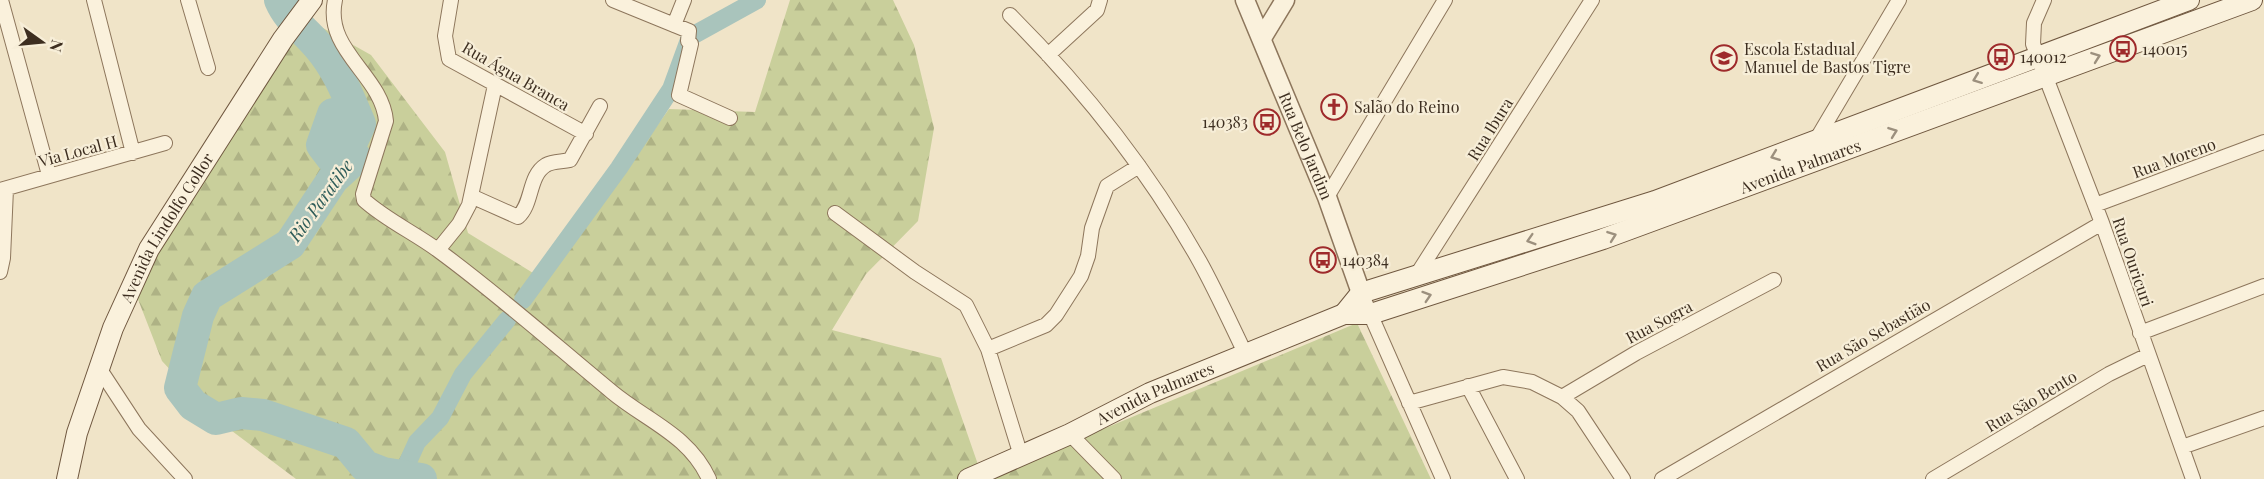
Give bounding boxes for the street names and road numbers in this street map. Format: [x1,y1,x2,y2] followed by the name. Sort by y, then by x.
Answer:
[459,36,574,115] street label: Rua Água Branca
[1274,89,1338,203] street label: Rua Belo Jardim
[1462,93,1517,164] street label: Rua Ibura
[35,130,120,171] street label: Via Local H
[2129,133,2219,182] street label: Rua Moreno
[1736,134,1864,198] street label: Avenida Palmares
[115,149,218,307] street label: Avenida Lindolfo Collor
[2108,214,2159,310] street label: Rua Ouricuri
[1812,293,1934,376] street label: Rua São Sebastião
[1622,295,1696,348] street label: Rua Sogra
[1092,357,1217,429] street label: Avenida Palmares
[1981,365,2080,436] street label: Rua São Bento

